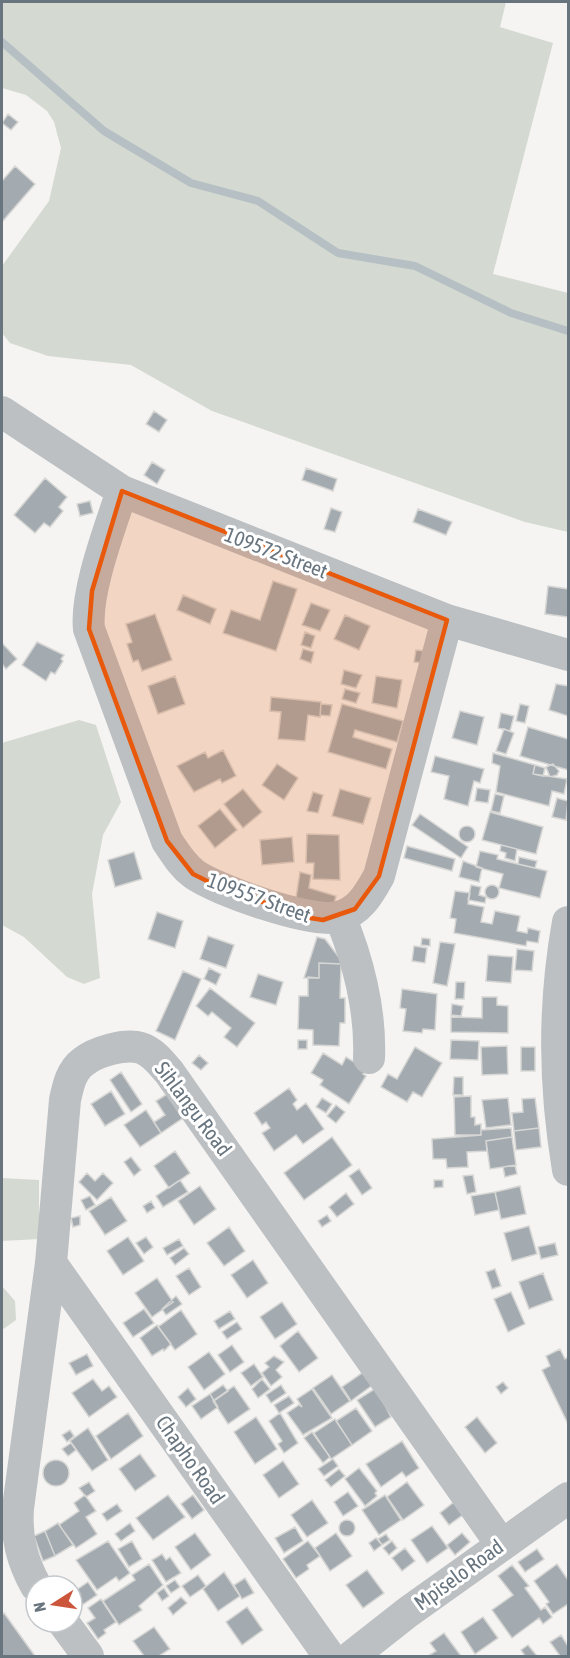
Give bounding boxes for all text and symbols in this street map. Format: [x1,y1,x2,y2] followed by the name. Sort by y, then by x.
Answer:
[222,521,331,583] street label: 109572 Street
[204,867,314,927] street label: 109557 Street
[151,1057,237,1160] street label: Sihlangu Road
[152,1411,230,1508] street label: Chapho Road
[409,1534,508,1614] street label: Mpiselo Road
[24,1574,84,1634] north arrow
[30,1601,49,1614] text: N

